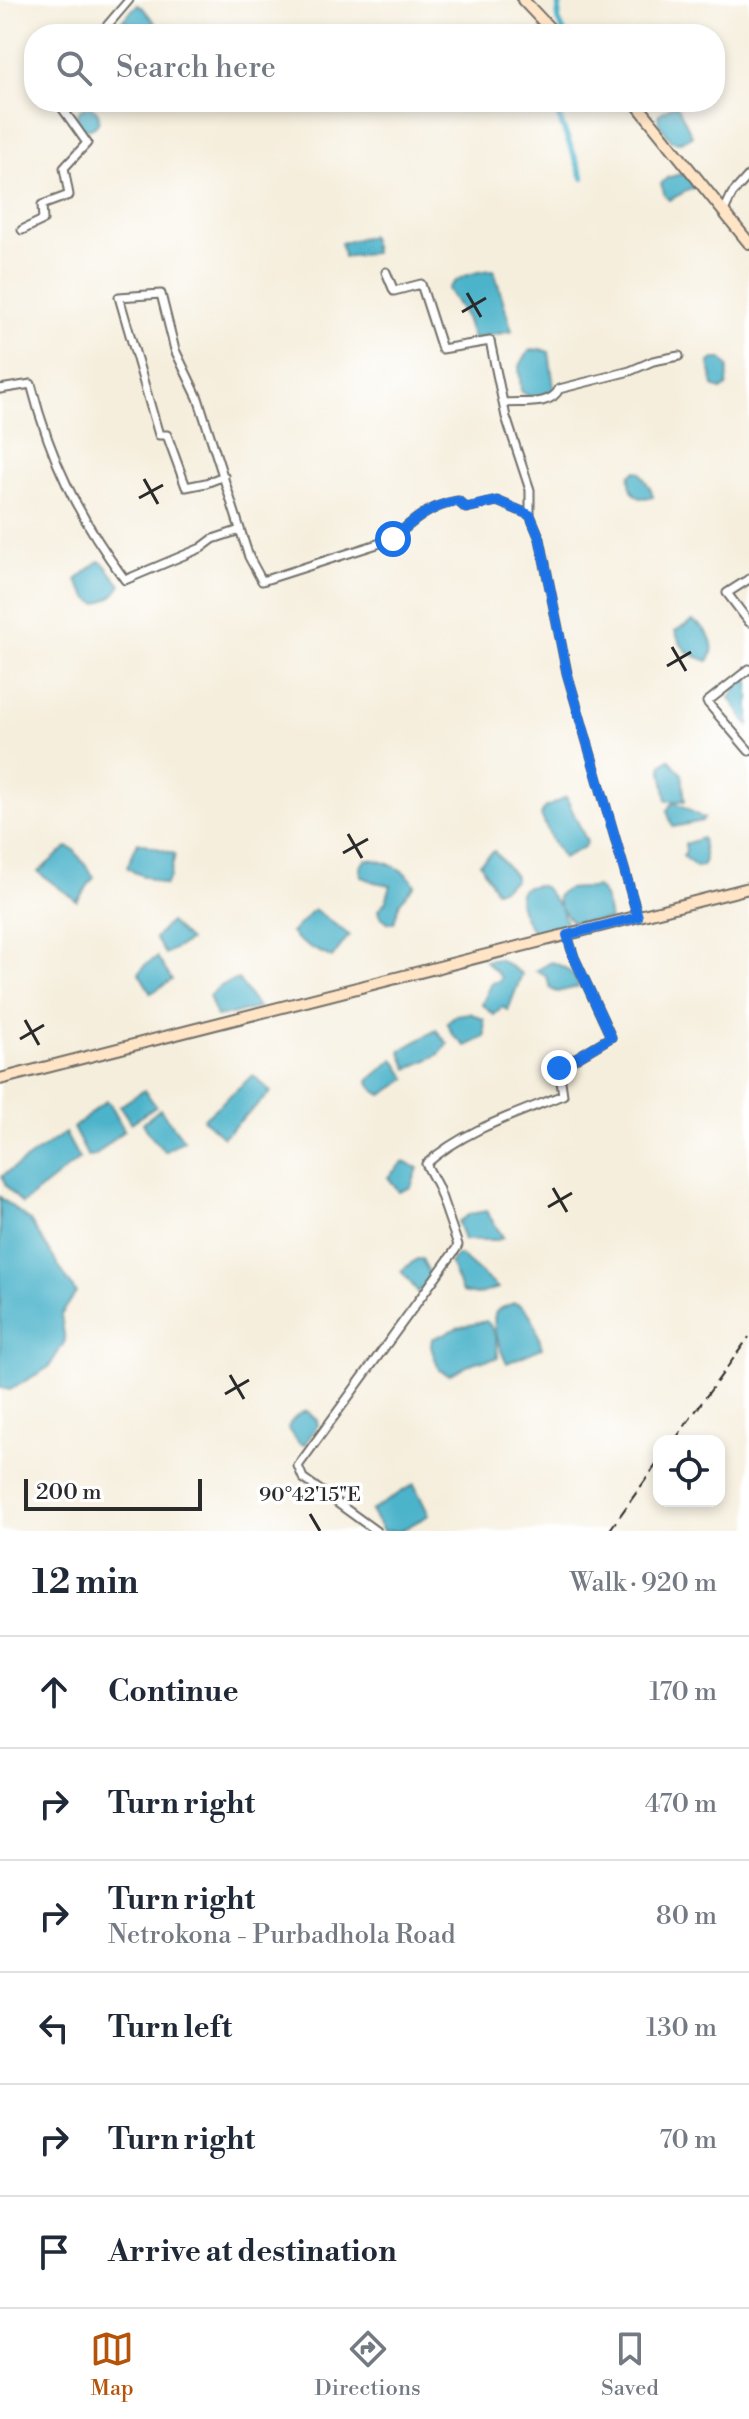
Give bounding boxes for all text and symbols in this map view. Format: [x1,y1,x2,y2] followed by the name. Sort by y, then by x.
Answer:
[24,24,725,112] search box
[52,46,96,90] icon: search
[116,49,276,87] text: Search here
[375,521,411,557] route start
[541,1050,577,1086] route end
[653,1435,725,1507] map controls
[653,1435,725,1507] button: locate
[24,1475,202,1511] scale bar
[36,1479,102,1506] text: 200 m
[259,1483,361,1508] text: 90°42'15"E
[32,1562,138,1604] text: 12 min
[570,1567,717,1599] text: Walk · 920 m
[32,1670,76,1714] icon: ahead
[108,1673,239,1711] text: Continue
[649,1676,717,1708] text: 170 m
[32,1782,76,1826] icon: right
[108,1785,255,1823] text: Turn right
[645,1788,717,1820] text: 470 m
[108,1881,255,1919] text: Turn right
[32,1894,76,1938] icon: right
[656,1900,717,1932] text: 80 m
[108,1919,456,1951] text: Netrokona - Purbadhola Road
[32,2006,76,2050] icon: left
[108,2009,232,2047] text: Turn left
[646,2012,717,2044] text: 130 m
[32,2118,76,2162] icon: right
[108,2121,255,2159] text: Turn right
[659,2124,717,2156] text: 70 m
[32,2230,76,2274] icon: arrive
[108,2233,397,2271] text: Arrive at destination
[90,2327,134,2402] tab: Map
[315,2327,421,2402] tab: Directions
[601,2327,659,2402] tab: Saved

